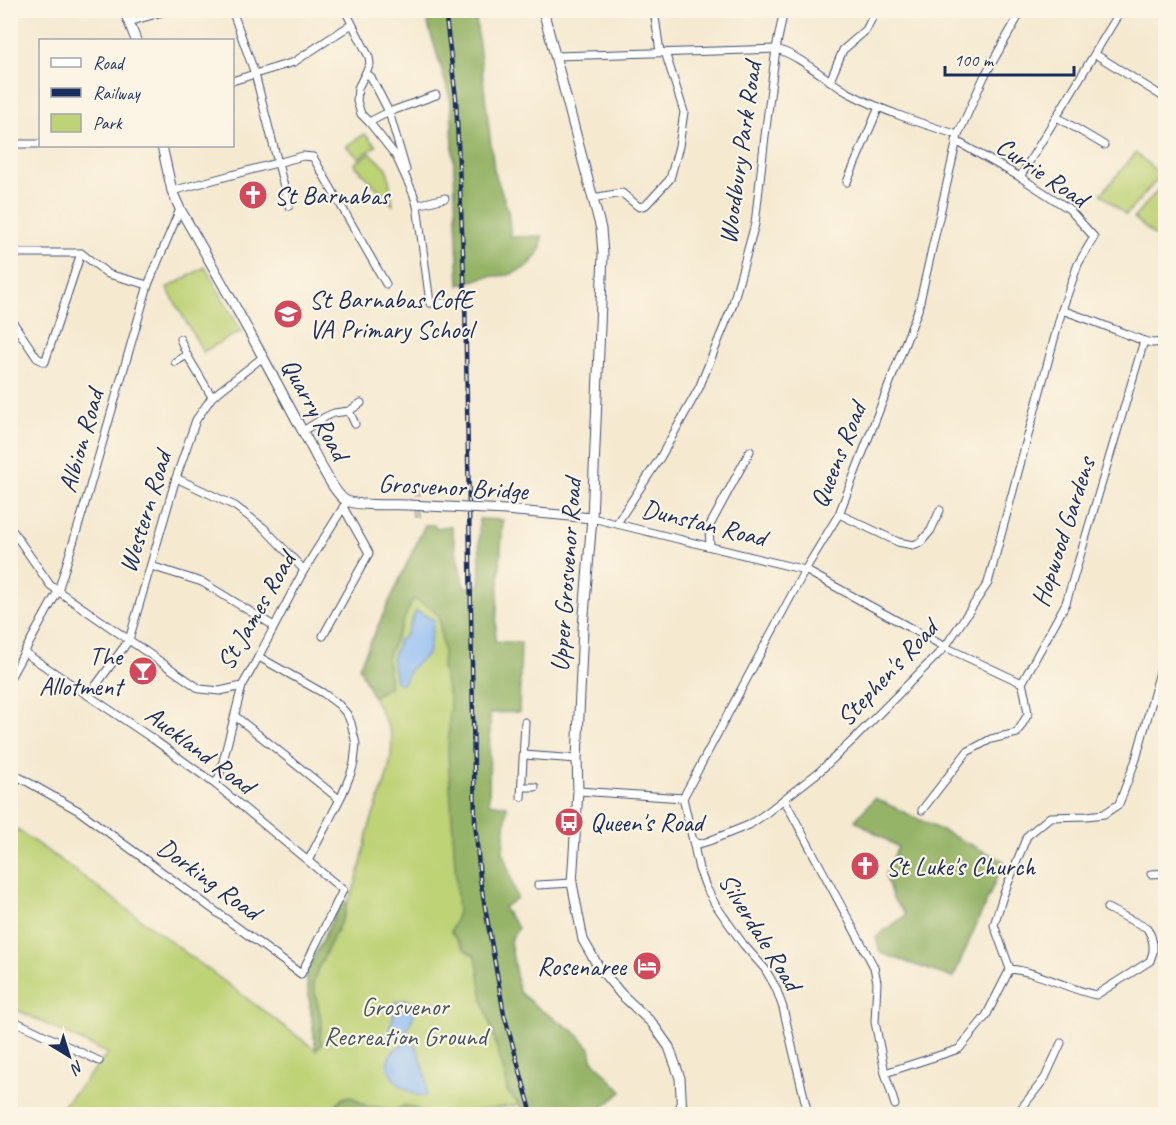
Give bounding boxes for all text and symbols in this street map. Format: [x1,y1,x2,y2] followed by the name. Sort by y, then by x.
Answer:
[39,39,234,147] legend
[945,39,1074,77] scale bar
[954,49,995,71] text: 100 m
[93,52,126,74] text: Road
[711,56,770,246] street label: Woodbury Park Road
[93,82,141,104] text: Railway
[93,112,123,134] text: Park
[990,129,1097,217] street label: Currie Road
[237,179,269,211] church icon: St Barnabas
[274,179,391,212] place label: St Barnabas
[309,283,478,346] place label: St Barnabas CofE VA Primary School
[272,298,304,330] school or university icon: St Barnabas CofE VA Primary School
[274,352,358,469] street label: Quarry Road
[51,382,112,496] street label: Albion Road
[802,394,875,512] street label: Queens Road
[111,444,180,577] street label: Western Road
[1023,451,1103,611] street label: Hopwood Gardens
[378,467,530,507] street label: Grosvenor Bridge
[543,473,589,673] street label: Upper Grosvenor Road
[639,492,773,555] street label: Dunstan Road
[209,543,305,676] street label: St James Road
[829,610,947,733] street label: Stephen's Road
[39,640,125,703] place label: The Allotment
[127,655,159,687] bar icon: The Allotment
[139,698,264,804] street label: Auckland Road
[553,806,585,838] bus stop icon: Queen's Road
[590,806,707,839] place label: Queen's Road
[151,830,270,930] street label: Dorking Road
[849,850,881,882] church icon: St Luke's Church
[886,850,1036,883] place label: St Luke's Church
[711,867,811,1000] street label: Silverdale Road
[537,950,628,983] place label: Rosenaree
[631,950,663,982] hotel icon: Rosenaree
[323,990,490,1053] park label: Grosvenor Recreation Ground
[39,1026,99,1086] north arrow
[65,1056,88,1080] text: N

